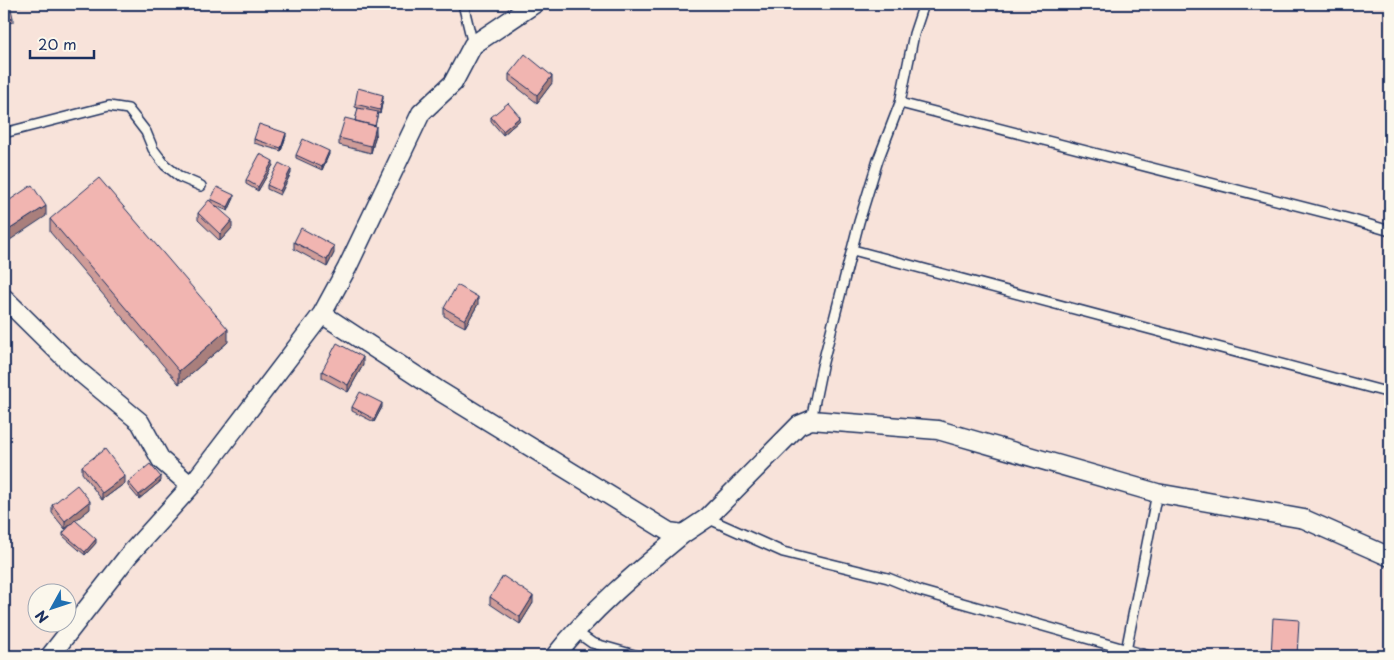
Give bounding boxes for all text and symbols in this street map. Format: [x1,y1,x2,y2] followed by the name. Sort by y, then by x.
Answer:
[30,28,94,60] scale bar
[38,32,77,55] text: 20 m
[28,582,78,632] north arrow
[30,606,53,628] text: N

